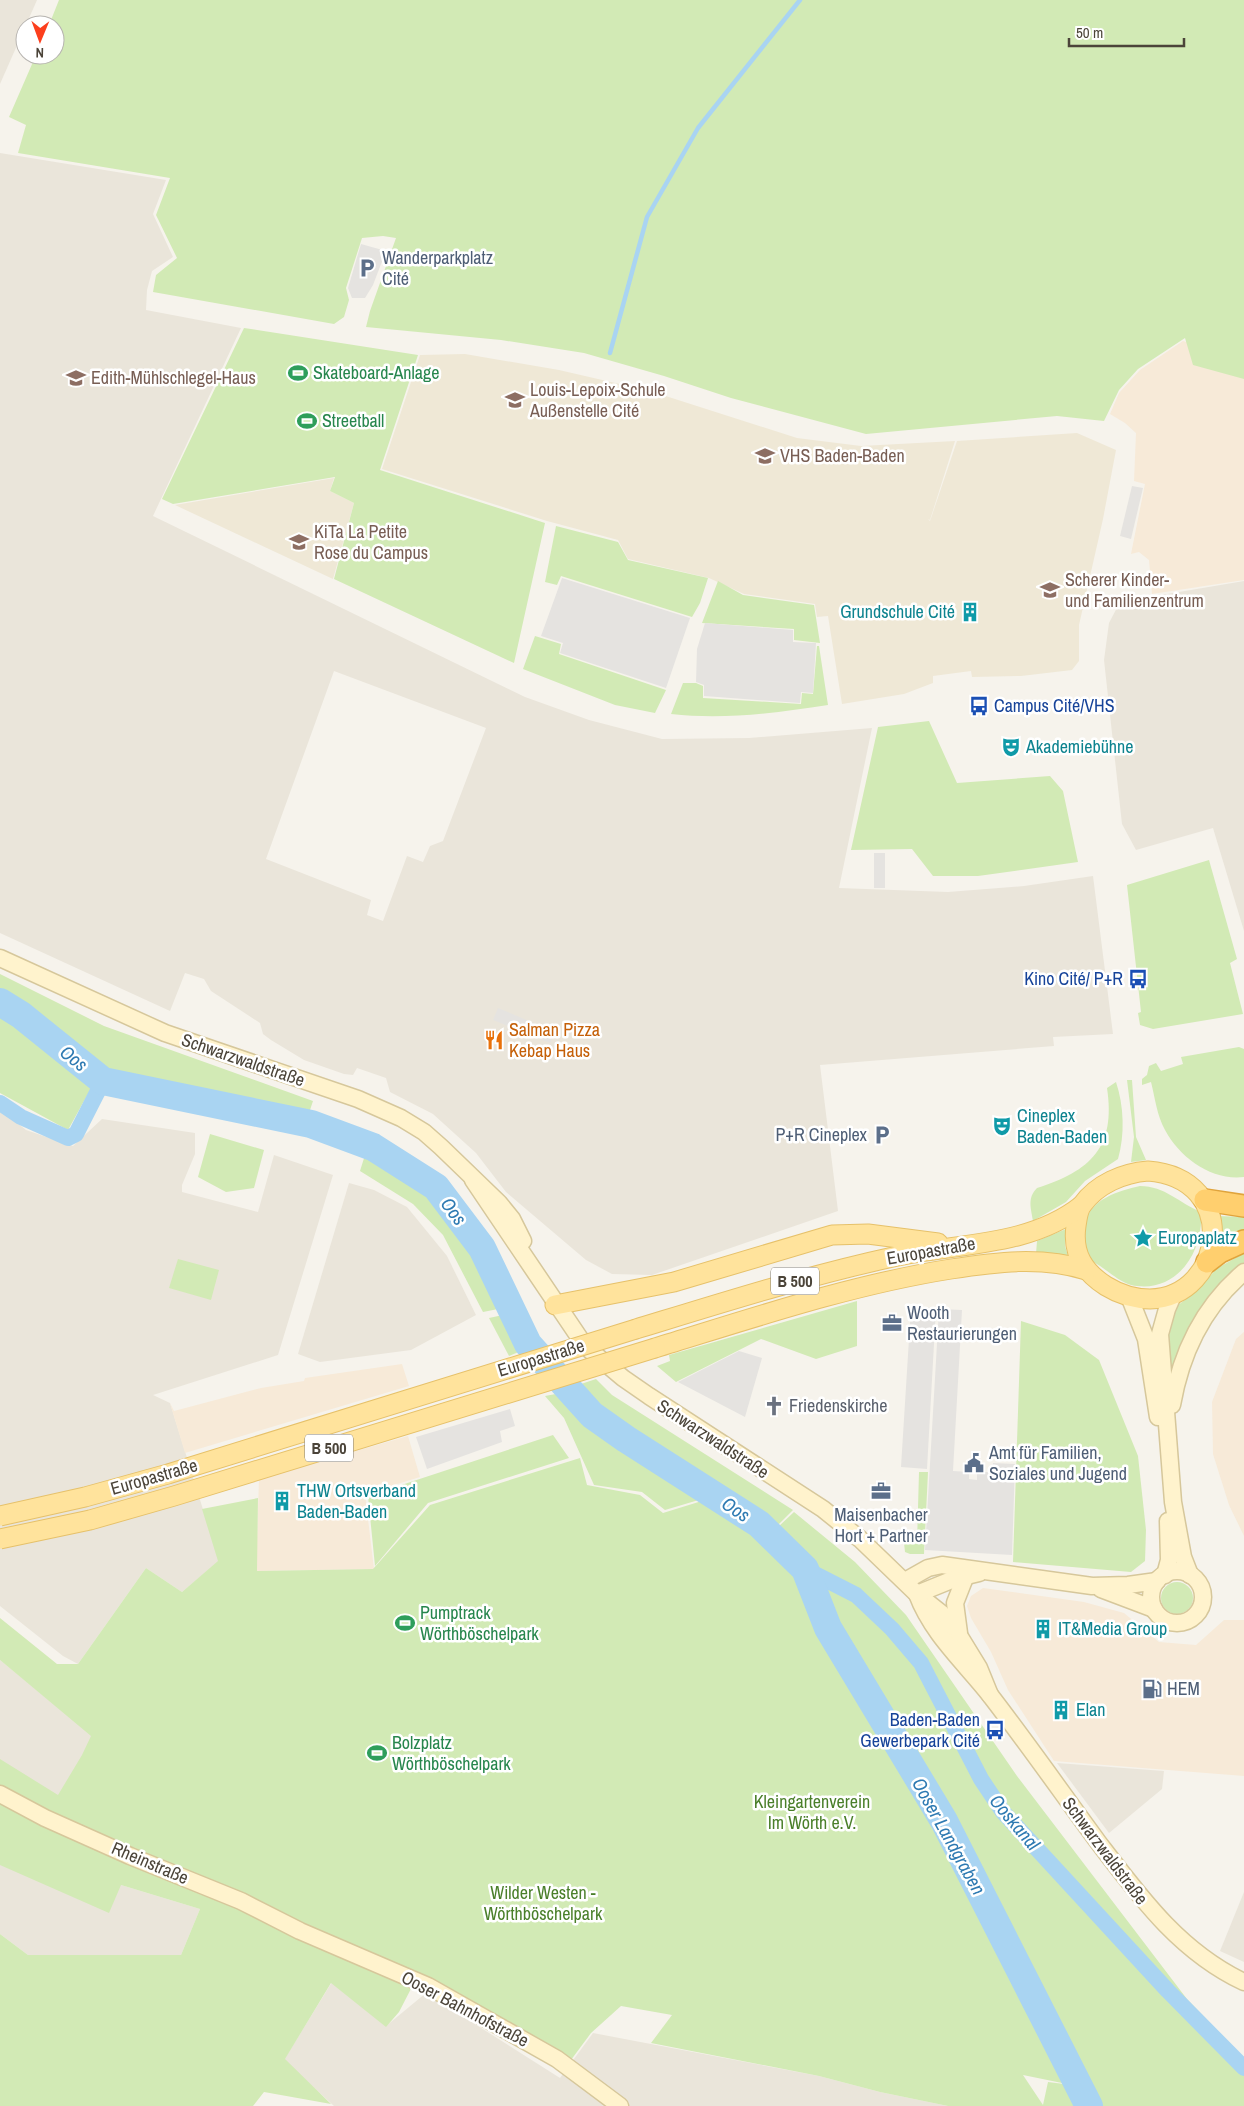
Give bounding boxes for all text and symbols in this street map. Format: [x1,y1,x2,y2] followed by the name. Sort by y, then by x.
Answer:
[15,15,65,65] north arrow
[1069,15,1184,47] scale bar
[1076,22,1103,43] text: 50 m
[35,44,44,62] text: N
[382,245,493,291] place label: Wanderparkplatz Cité
[356,257,378,279] parking icon: Wanderparkplatz Cité
[313,360,439,385] place label: Skateboard-Anlage
[287,362,309,384] sports icon: Skateboard-Anlage
[91,365,256,390] place label: Edith-Mühlschlegel-Haus
[65,367,87,389] school or university icon: Edith-Mühlschlegel-Haus
[529,377,665,423] place label: Louis-Lepoix-Schule Außenstelle Cité
[504,389,526,411] school or university icon: Louis-Lepoix-Schule Außenstelle Cité
[322,408,384,433] place label: Streetball
[296,410,318,432] sports icon: Streetball
[780,443,905,468] place label: VHS Baden-Baden
[754,445,776,467] school or university icon: VHS Baden-Baden
[314,519,428,565] place label: KiTa La Petite Rose du Campus
[288,531,310,553] school or university icon: KiTa La Petite Rose du Campus
[1065,567,1204,613] place label: Scherer Kinder- und Familienzentrum
[1039,579,1061,601] school or university icon: Scherer Kinder- und Familienzentrum
[840,599,955,624] place label: Grundschule Cité
[959,601,981,623] building icon: Grundschule Cité
[994,693,1115,718] place label: Campus Cité/VHS
[968,695,990,717] bus stop icon: Campus Cité/VHS
[1025,734,1134,759] place label: Akademiebühne
[1000,736,1022,758] theatre icon: Akademiebühne
[1024,966,1123,991] place label: Kino Cité/ P+R
[1127,968,1149,990] bus stop icon: Kino Cité/ P+R
[509,1017,600,1063] place label: Salman Pizza Kebap Haus
[178,1027,308,1092] street label: Schwarzwaldstraße
[483,1029,505,1051] restaurant icon: Salman Pizza Kebap Haus
[55,1039,93,1077] water label: Oos
[1017,1103,1107,1149] place label: Cineplex Baden-Baden
[991,1115,1013,1137] theatre icon: Cineplex Baden-Baden
[776,1122,868,1147] place label: P+R Cineplex
[871,1124,893,1146] parking icon: P+R Cineplex
[435,1192,473,1230] water label: Oos
[1158,1225,1237,1250] place label: Europaplatz
[1132,1227,1154,1249] place icon: Europaplatz
[885,1230,977,1271] street label: Europastraße
[771,1268,819,1294] road number: B 500
[907,1300,1017,1346] place label: Wooth Restaurierungen
[881,1312,903,1334] office icon: Wooth Restaurierungen
[494,1332,587,1383] street label: Europastraße
[652,1393,774,1484] street label: Schwarzwaldstraße
[789,1393,887,1418] place label: Friedenskirche
[763,1395,785,1417] church icon: Friedenskirche
[305,1435,353,1462] road number: B 500
[988,1440,1127,1486] place label: Amt für Familien, Soziales und Jugend
[107,1452,200,1501] street label: Europastraße
[963,1452,985,1474] public building icon: Amt für Familien, Soziales und Jugend
[297,1478,416,1524] place label: THW Ortsverband Baden-Baden
[870,1480,892,1502] office icon: Maisenbacher Hort + Partner
[271,1490,293,1512] building icon: THW Ortsverband Baden-Baden
[717,1490,755,1528] water label: Oos
[834,1502,928,1548] place label: Maisenbacher Hort + Partner
[420,1600,539,1646] place label: Pumptrack Wörthböschelpark
[394,1612,416,1634] sports icon: Pumptrack Wörthböschelpark
[1058,1616,1167,1641] place label: IT&Media Group
[1032,1618,1054,1640] building icon: IT&Media Group
[1167,1676,1200,1701] place label: HEM
[1141,1678,1163,1700] fuel station icon: HEM
[1076,1697,1106,1722] place label: Elan
[1050,1699,1072,1721] building icon: Elan
[860,1707,980,1753] place label: Baden-Baden Gewerbepark Cité
[984,1719,1006,1741] bus stop icon: Baden-Baden Gewerbepark Cité
[392,1730,511,1776] place label: Bolzplatz Wörthböschelpark
[366,1742,388,1764] sports icon: Bolzplatz Wörthböschelpark
[906,1773,992,1899] water label: Ooser Landgraben
[984,1788,1046,1856] water label: Ooskanal
[754,1789,870,1835] park label: Kleingartenverein Im Wörth e.V.
[1057,1792,1154,1910] street label: Schwarzwaldstraße
[108,1835,192,1890] street label: Rheinstraße
[484,1880,603,1926] park label: Wilder Westen - Wörthböschelpark
[397,1964,533,2053] street label: Ooser Bahnhofstraße

